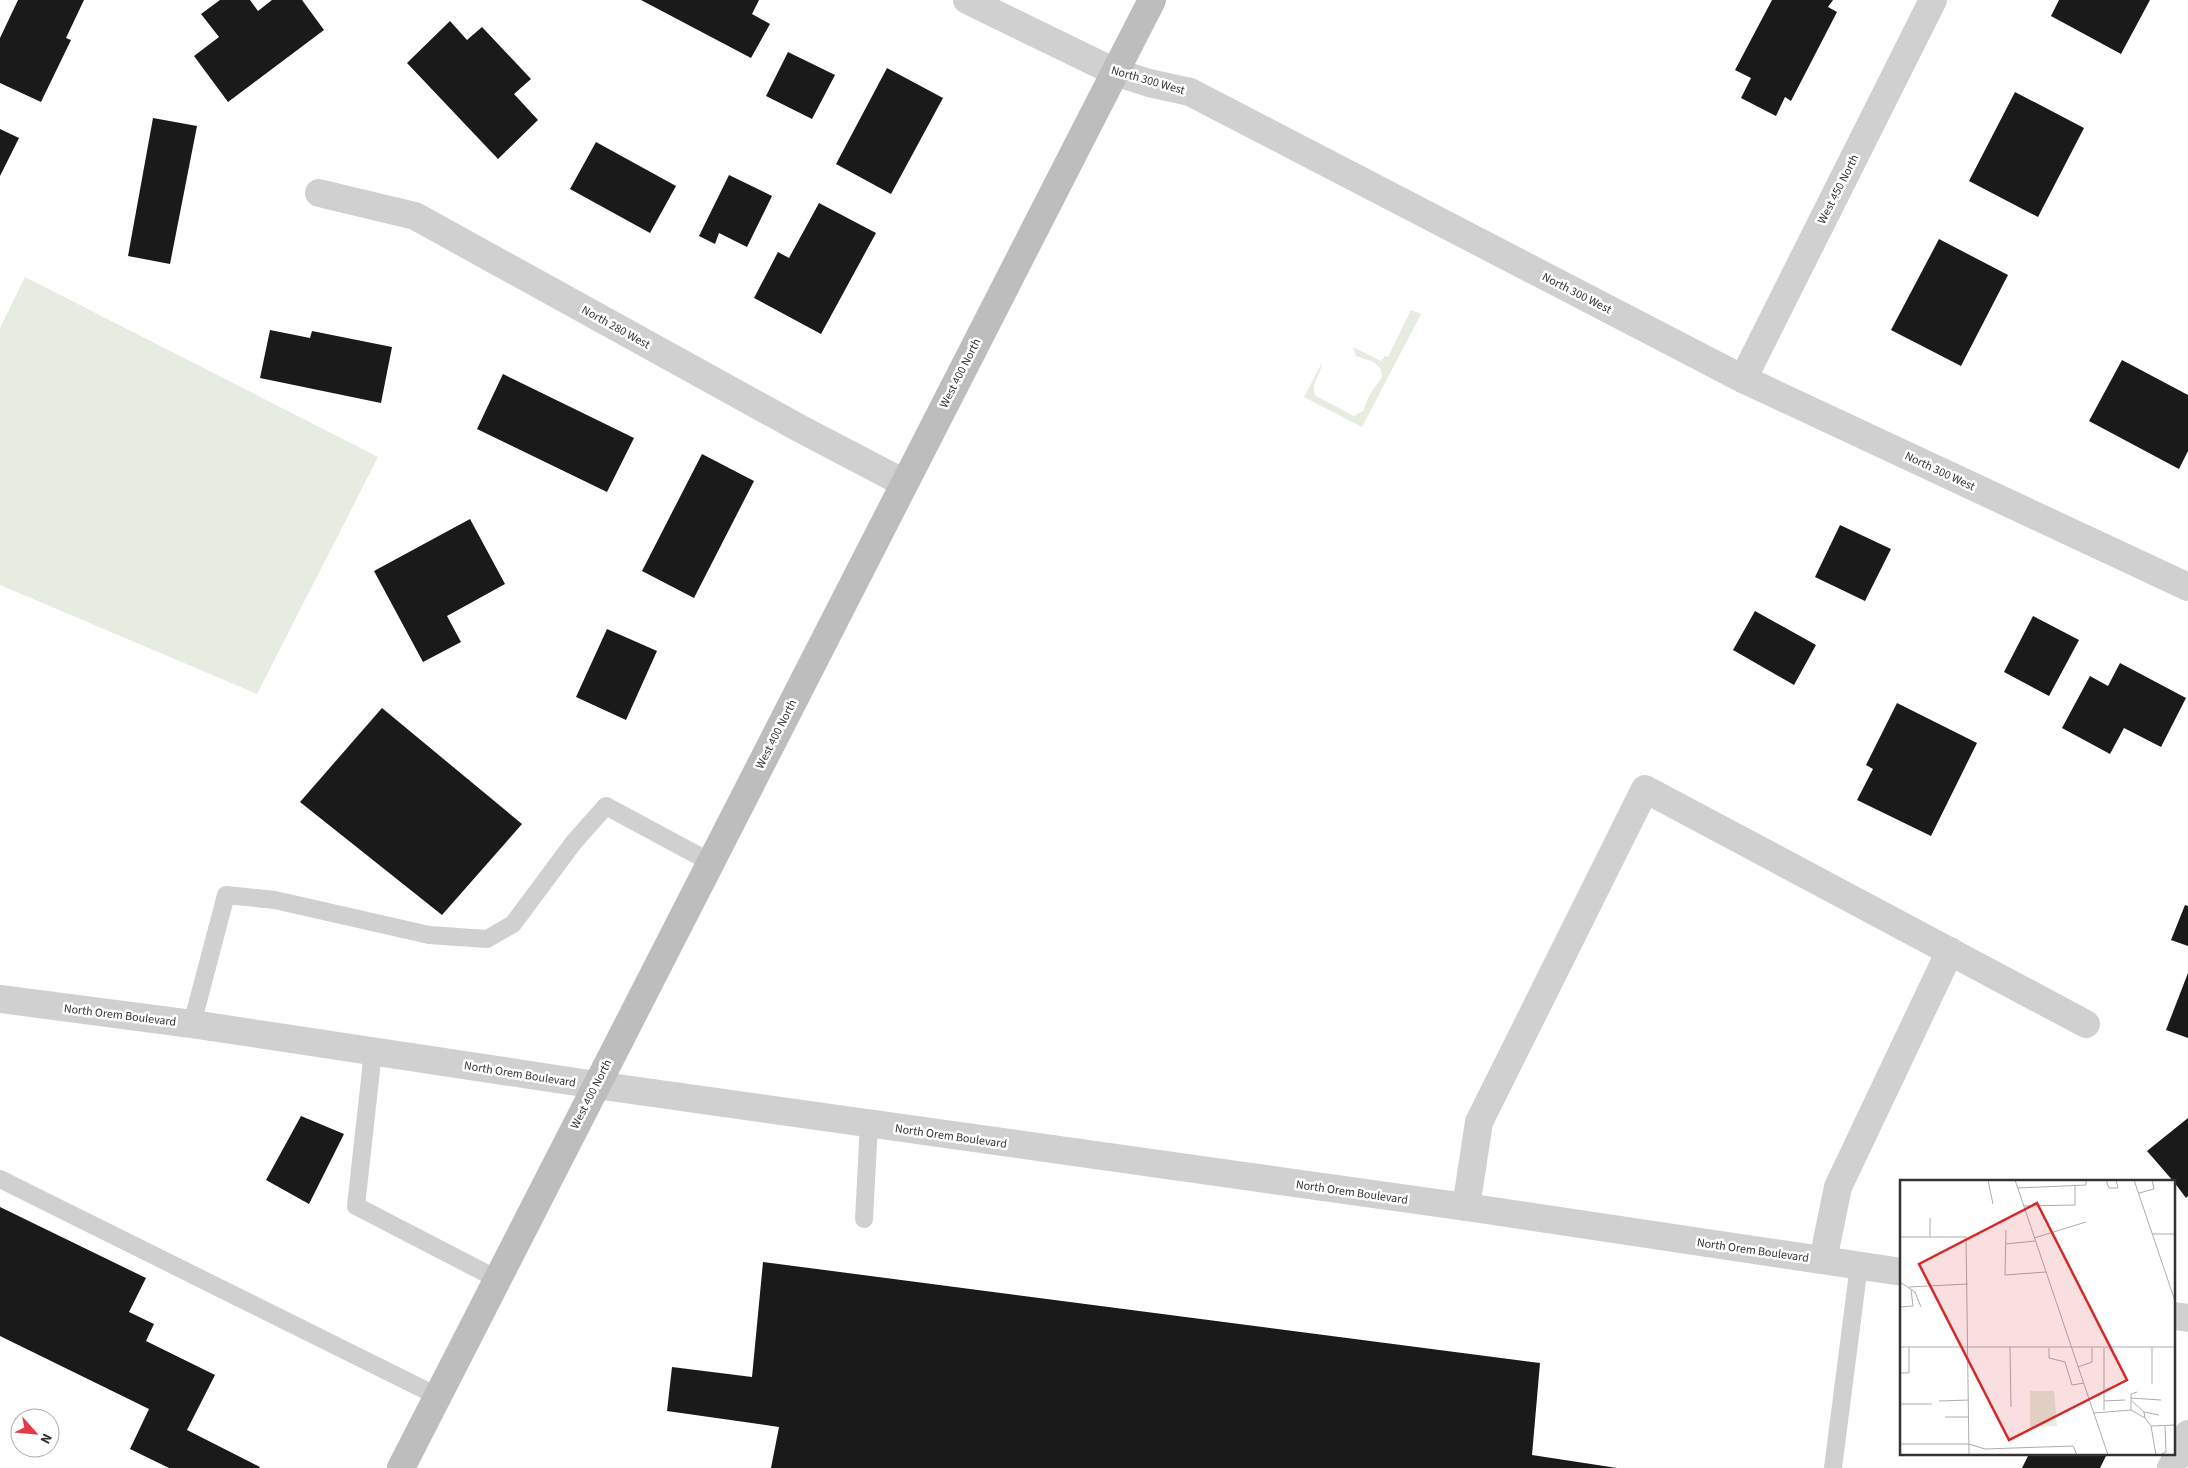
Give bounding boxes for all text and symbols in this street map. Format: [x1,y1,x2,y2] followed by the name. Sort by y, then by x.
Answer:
[1109,62,1187,99] street label: North 300 West
[1814,152,1863,227] street label: West 450 North
[1539,269,1614,318] street label: North 300 West
[578,302,653,353] street label: North 280 West
[936,336,985,411] street label: West 400 North
[1902,448,1978,495] street label: North 300 West
[752,697,801,772] street label: West 400 North
[63,1000,177,1031] street label: North Orem Boulevard
[463,1057,577,1092] street label: North Orem Boulevard
[567,1057,616,1132] street label: West 400 North
[894,1120,1008,1153] street label: North Orem Boulevard
[1295,1176,1409,1209] street label: North Orem Boulevard
[1900,1180,2176,1456] inset map
[1696,1234,1810,1267] street label: North Orem Boulevard
[10,1408,60,1458] north arrow
[35,1430,57,1447] text: N

